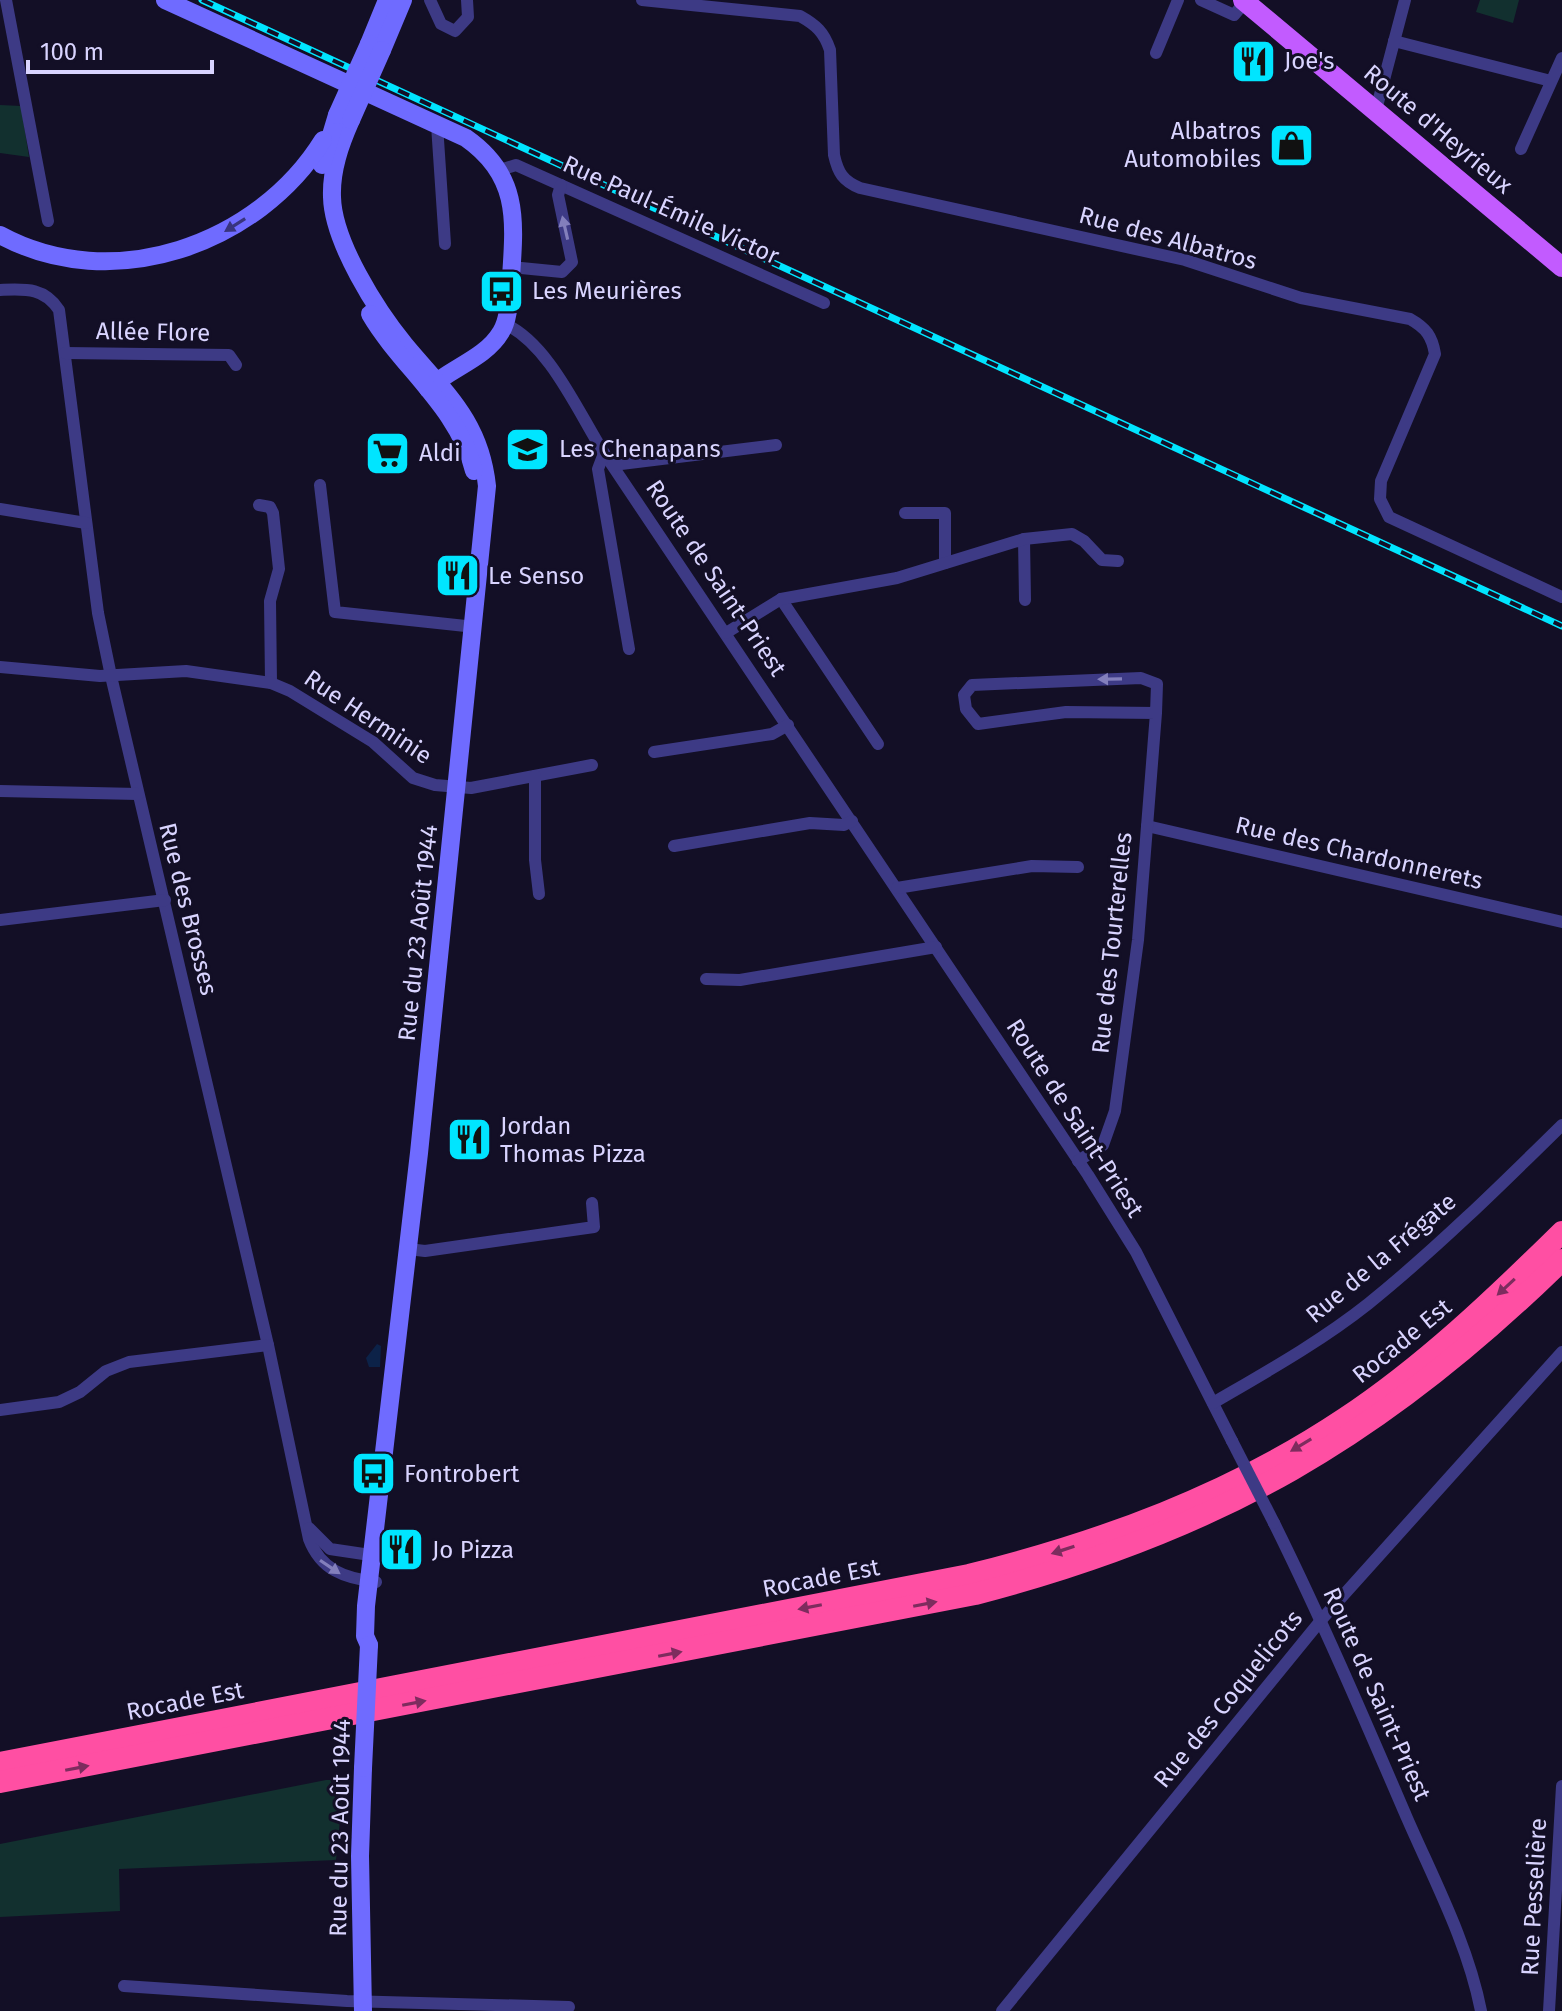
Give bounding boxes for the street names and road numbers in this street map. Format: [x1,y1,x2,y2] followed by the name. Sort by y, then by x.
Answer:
[1358,59,1518,200] street label: Route d'Heyrieux
[559,149,784,271] street label: Rue Paul-Émile Victor
[1076,201,1260,275] street label: Rue des Albatros
[96,317,210,347] street label: Allée Flore
[640,475,792,682] street label: Route de Saint-Priest
[299,664,437,770] street label: Rue Herminie
[1233,811,1485,895] street label: Rue des Chardonnerets
[153,820,223,998] street label: Rue des Brosses
[393,823,443,1043] street label: Rue du 23 Août 1944
[1086,831,1138,1055] street label: Rue des Tourterelles
[1000,1014,1150,1223] street label: Route de Saint-Priest
[1300,1187,1462,1329] street label: Rue de la Frégate
[1347,1293,1457,1389] street label: Rocade Est
[760,1553,882,1603] street label: Rocade Est
[1317,1583,1437,1805] street label: Route de Saint-Priest
[1148,1605,1308,1793] street label: Rue des Coquelicots
[124,1676,246,1726] street label: Rocade Est
[324,1719,356,1937] street label: Rue du 23 Août 1944
[1516,1817,1552,1977] street label: Rue Pesselière

